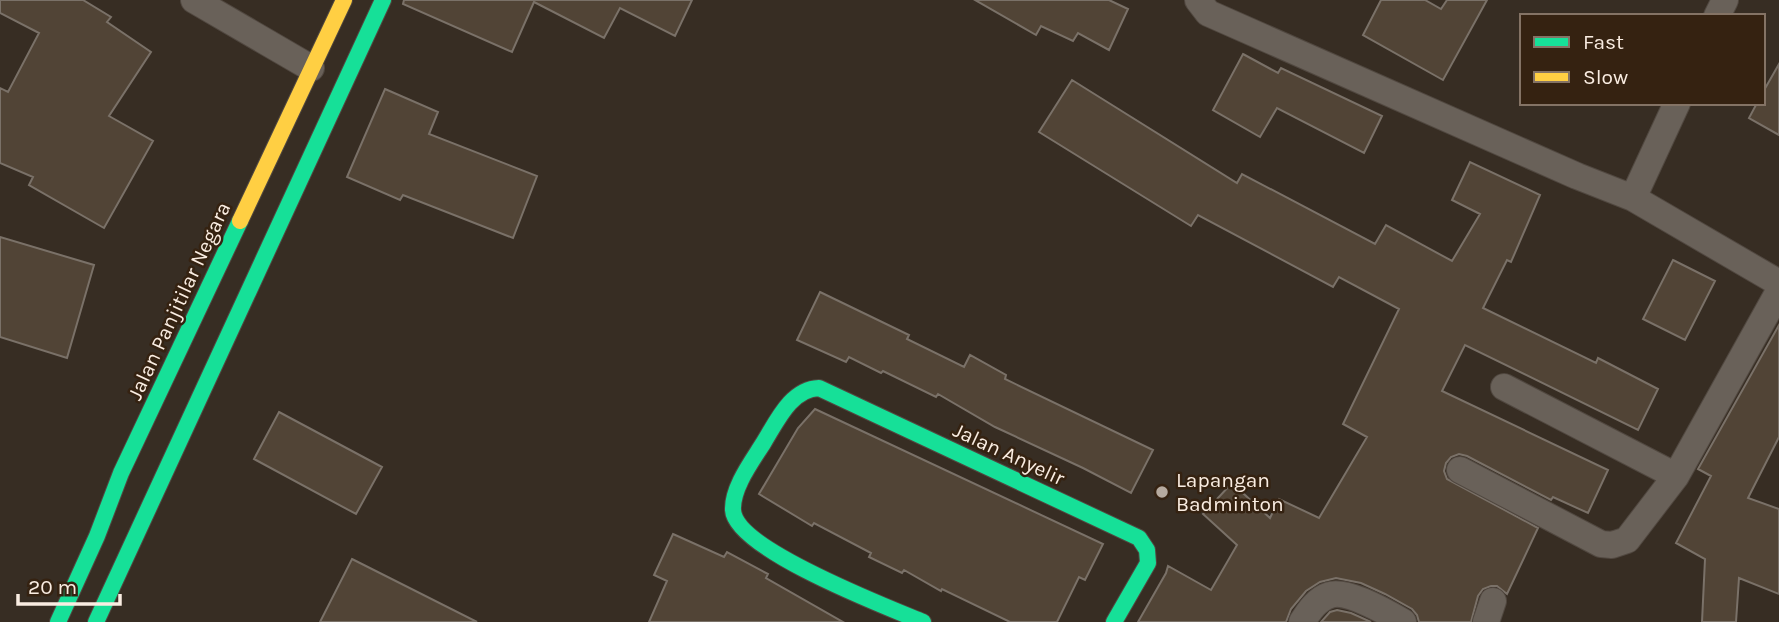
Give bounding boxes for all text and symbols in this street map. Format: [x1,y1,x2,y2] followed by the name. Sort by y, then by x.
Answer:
[1520,14,1765,105] legend
[1583,30,1624,54] text: Fast
[1583,65,1628,89] text: Slow
[123,198,235,404] street label: Jalan Panjitilar Negara
[949,418,1069,490] street label: Jalan Anyelir
[1176,468,1284,516] place label: Lapangan Badminton
[1154,484,1170,500] marker: Lapangan Badminton
[18,562,119,606] scale bar
[28,575,77,599] text: 20 m

